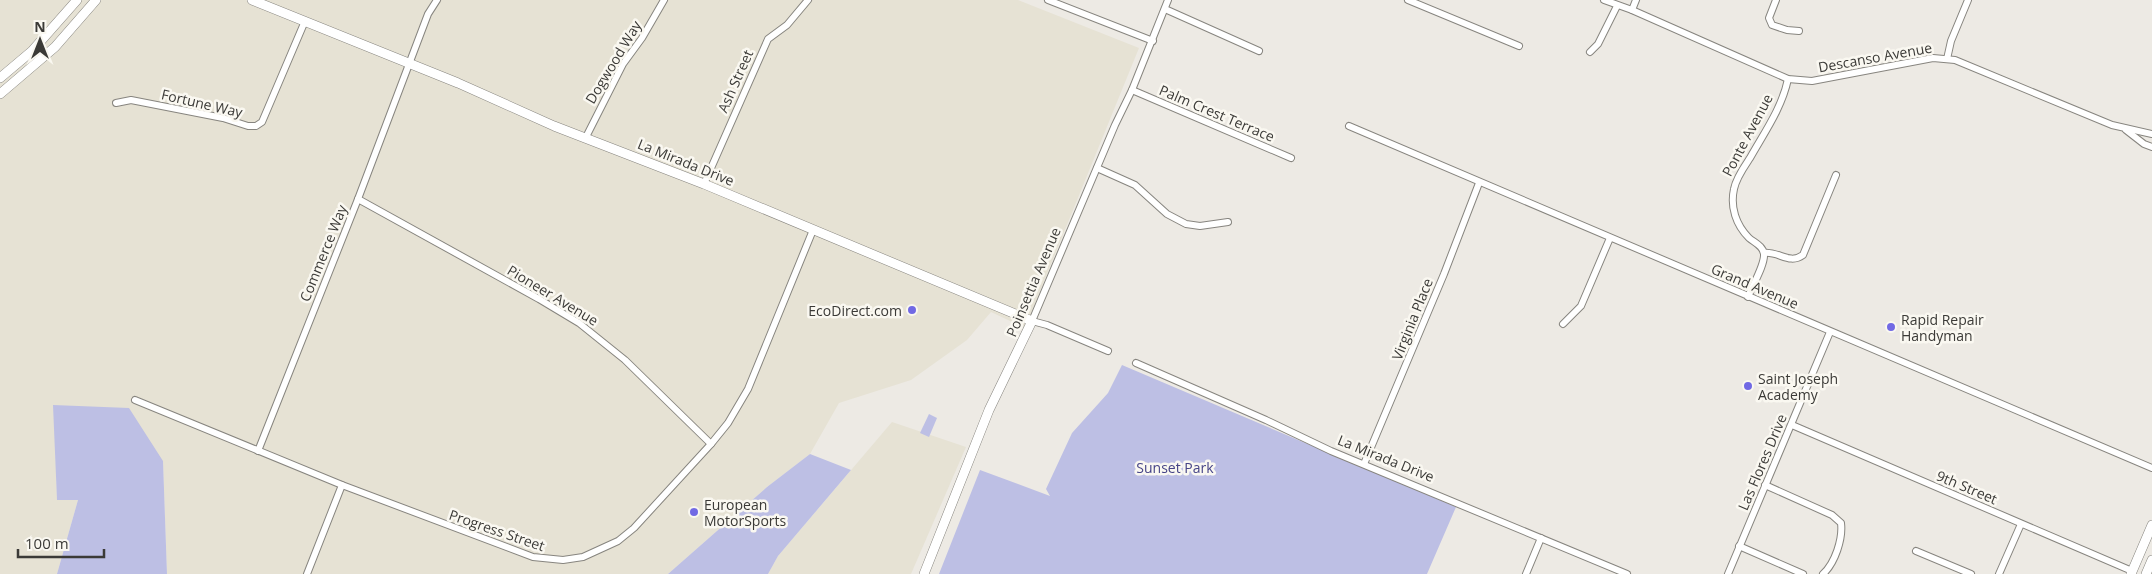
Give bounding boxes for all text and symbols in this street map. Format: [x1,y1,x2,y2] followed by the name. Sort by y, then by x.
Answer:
[15,15,65,65] north arrow
[581,16,646,107] street label: Dogwood Way
[34,17,46,36] text: N
[1817,38,1934,76] street label: Descanso Avenue
[713,47,757,115] street label: Ash Street
[1156,80,1278,146] street label: Palm Crest Terrace
[160,84,245,122] street label: Fortune Way
[1717,90,1777,179] street label: Ponte Avenue
[635,134,737,190] street label: La Mirada Drive
[295,201,351,304] street label: Commerce Way
[1001,224,1065,340] street label: Poinsettia Avenue
[1708,259,1802,313] street label: Grand Avenue
[504,260,602,330] street label: Pioneer Avenue
[1387,275,1437,363] street label: Virginia Place
[808,301,902,320] place label: EcoDirect.com
[906,304,918,316] marker: EcoDirect.com
[1901,310,1984,345] place label: Rapid Repair Handyman
[1885,321,1897,333] marker: Rapid Repair Handyman
[1758,369,1838,404] place label: Saint Joseph Academy
[1742,380,1754,392] marker: Saint Joseph Academy
[1733,411,1791,513] street label: Las Flores Drive
[1335,430,1437,486] street label: La Mirada Drive
[1136,458,1214,477] park label: Sunset Park
[1934,466,2000,508] street label: 9th Street
[704,495,787,530] place label: European MotorSports
[447,505,547,555] street label: Progress Street
[688,506,700,518] marker: European MotorSports
[18,526,104,558] scale bar
[25,533,69,553] text: 100 m

